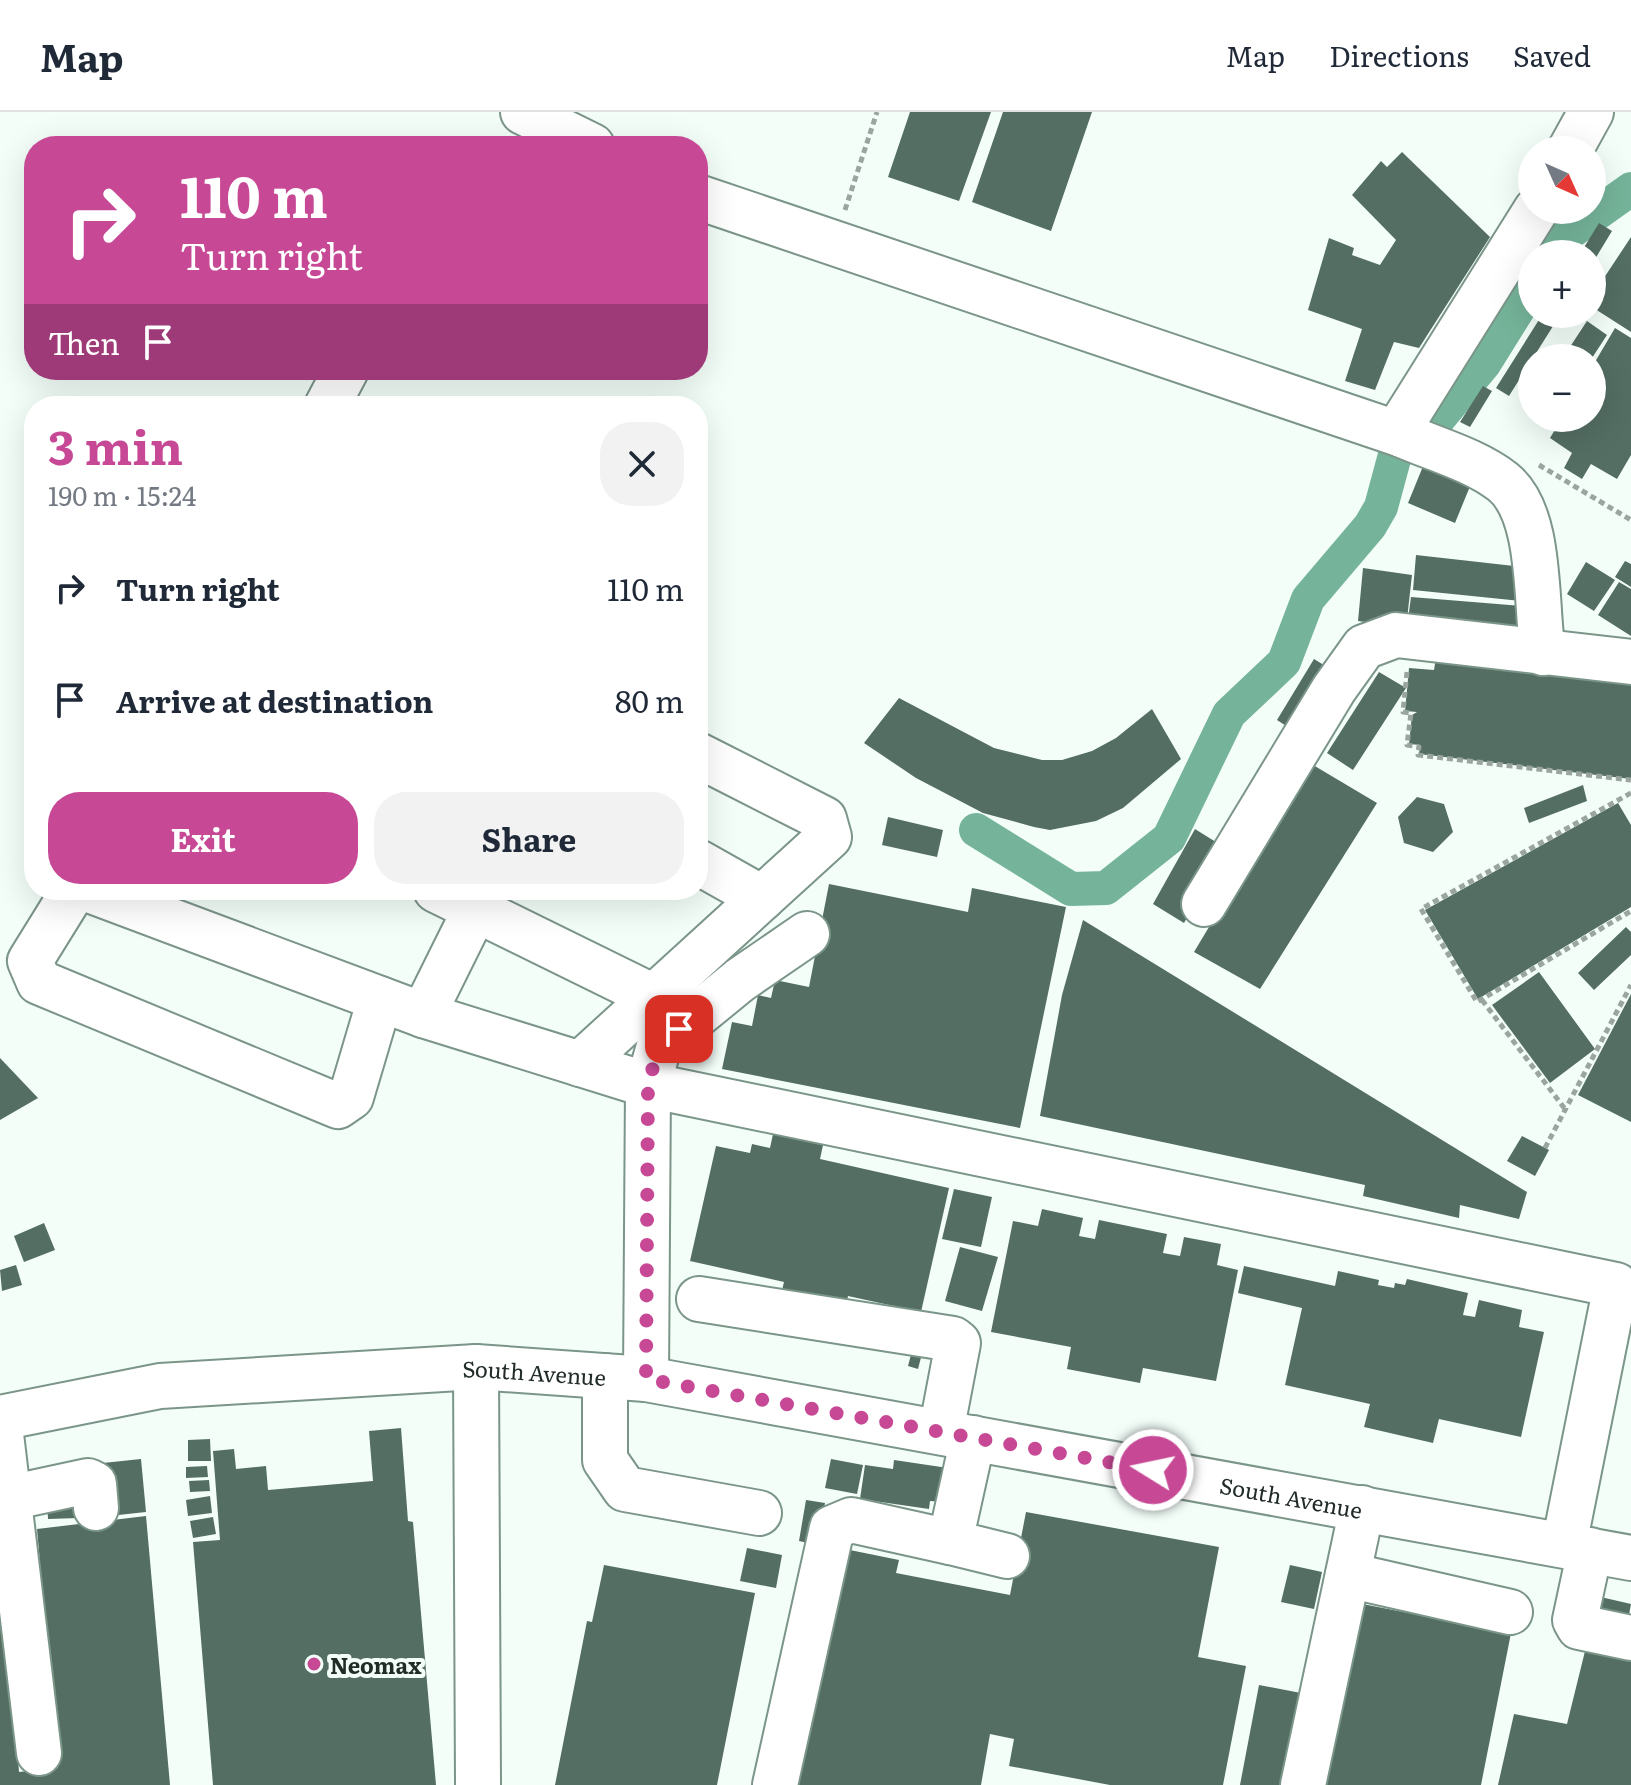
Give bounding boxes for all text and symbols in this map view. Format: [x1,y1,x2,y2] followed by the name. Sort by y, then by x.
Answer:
[40,27,124,84] text: Map
[1226,34,1285,76] text: Map
[1329,34,1469,76] text: Directions
[1513,34,1591,76] text: Saved
[1518,136,1606,224] north arrow
[1518,136,1606,432] map controls
[180,152,328,235] text: 110 m
[48,168,152,272] icon: right
[180,228,363,281] text: Turn right
[1518,240,1606,328] button: +
[48,320,120,364] text: Then
[136,320,180,364] icon: arrive
[1518,344,1606,432] button: −
[48,409,183,480] text: 3 min
[600,422,684,506] button: close
[48,475,196,514] text: 190 m · 15:24
[48,566,92,610] icon: right
[116,566,280,610] text: Turn right
[607,566,684,610] text: 110 m
[48,678,92,722] icon: arrive
[116,678,433,722] text: Arrive at destination
[615,678,684,722] text: 80 m
[48,792,358,884] button: Exit
[374,792,684,884] button: Share
[645,995,713,1063] pin
[657,1007,701,1051] icon: arrive
[461,1350,607,1393] street label: South Avenue
[1111,1428,1195,1512] position arrow
[1217,1467,1365,1525] street label: South Avenue
[330,1648,422,1681] place label: Neomax
[305,1655,323,1673] marker: Neomax

